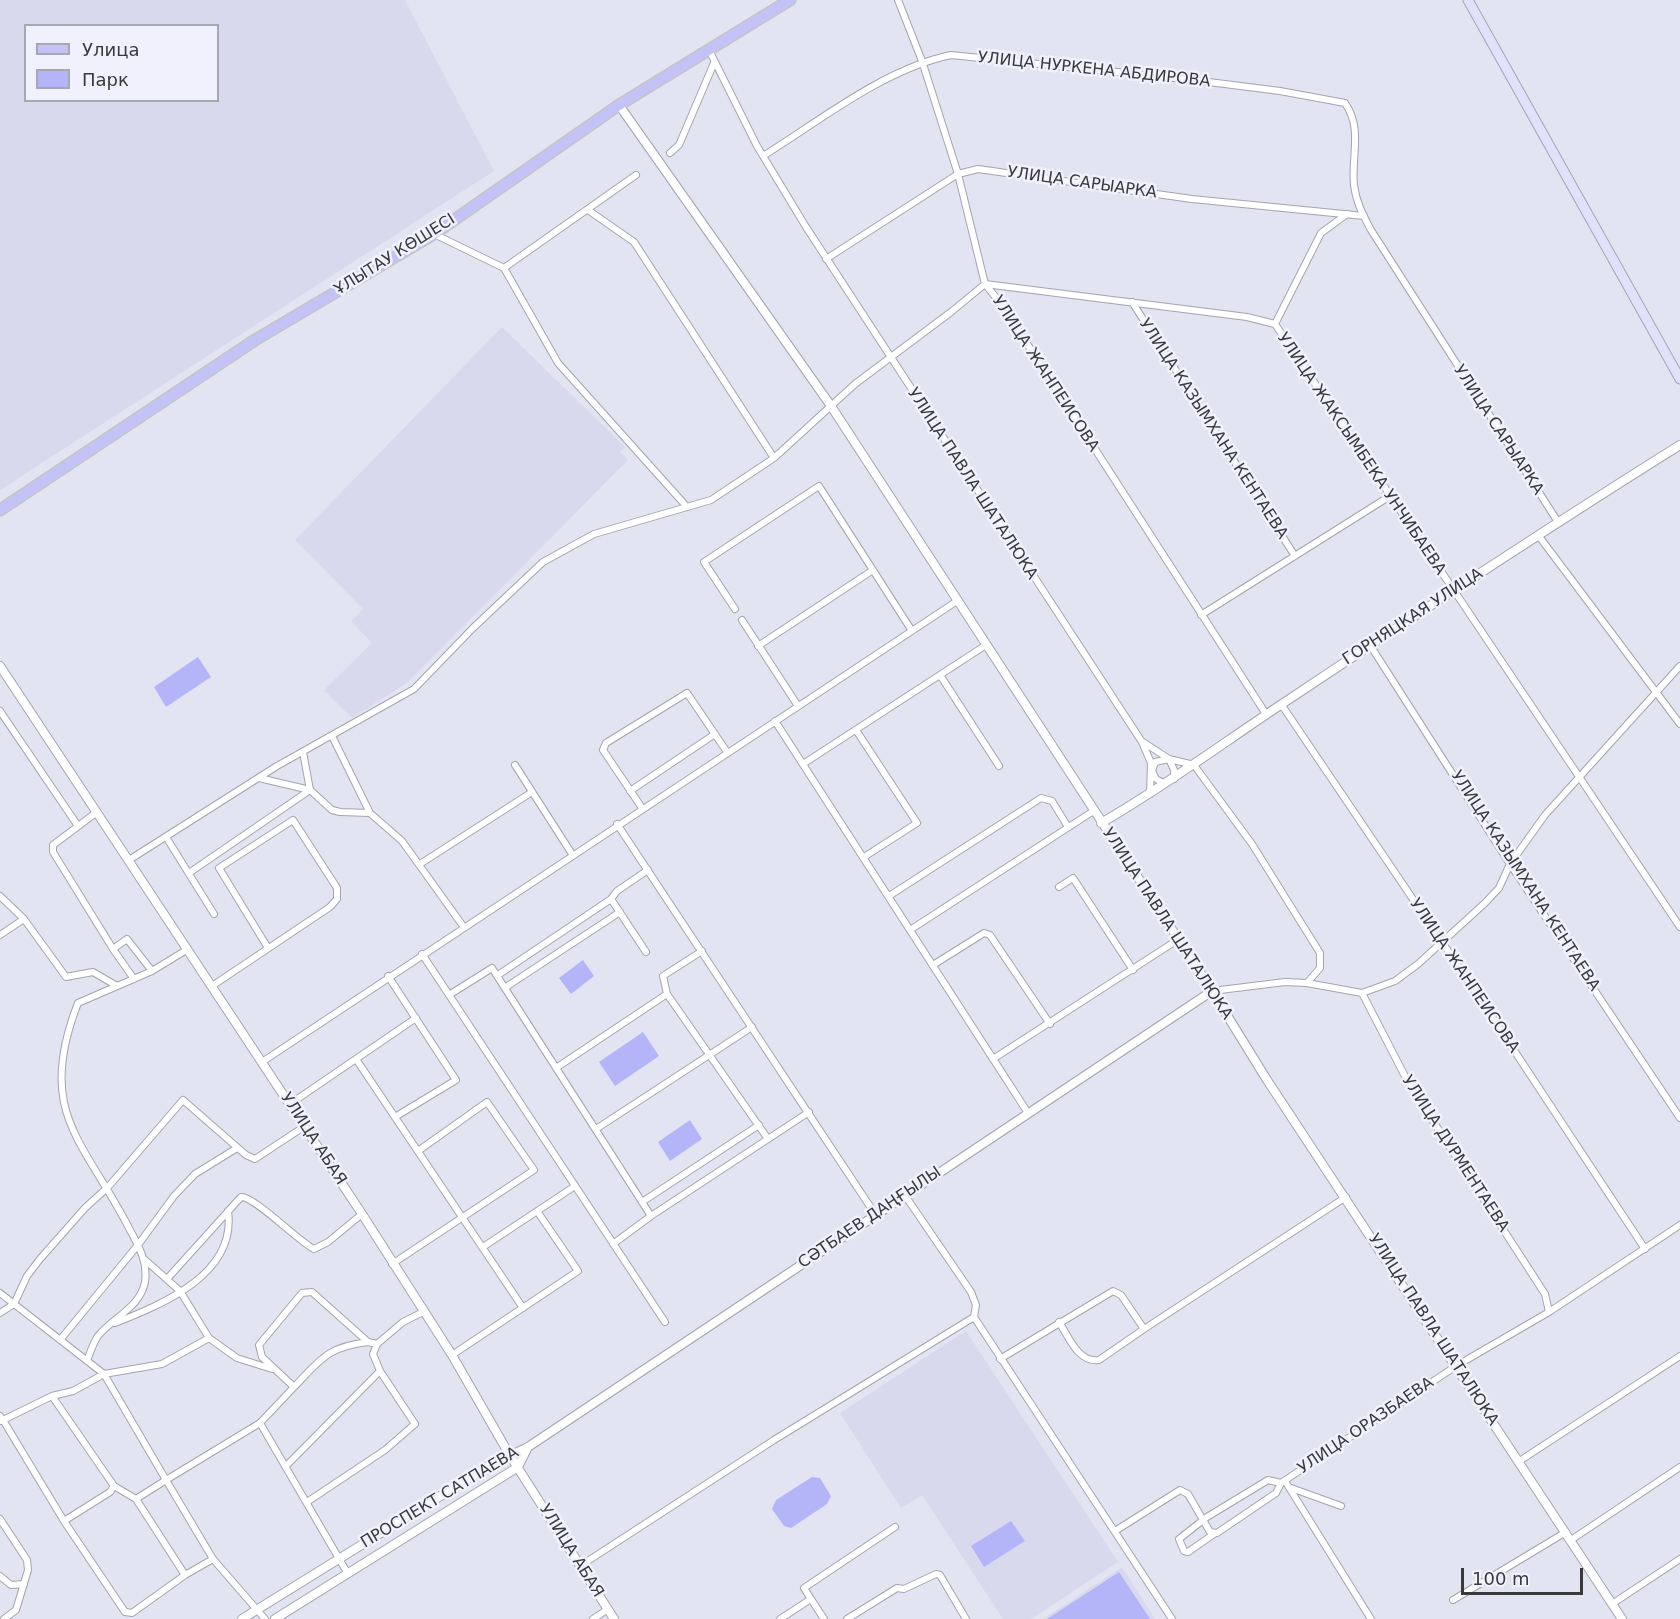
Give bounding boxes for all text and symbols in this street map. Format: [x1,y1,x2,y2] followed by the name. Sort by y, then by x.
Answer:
[24,24,219,102] legend
[82,39,139,60] text: Улица
[977,48,1211,92] street label: УЛИЦА НУРКЕНА АБДИРОВА
[82,69,129,90] text: Парк
[1006,163,1158,203] street label: УЛИЦА САРЫАРКА
[331,210,459,300] street label: ҰЛЫТАУ КӨШЕСІ
[987,292,1103,456] street label: УЛИЦА ЖАНПЕИСОВА
[1134,315,1292,543] street label: УЛИЦА КАЗЫМХАНА КЕНТАЕВА
[1273,329,1449,579] street label: УЛИЦА ЖАКСЫМБЕКА УНЧИБАЕВА
[1449,361,1547,499] street label: УЛИЦА САРЫАРКА
[903,385,1041,583] street label: УЛИЦА ПАВЛА ШАТАЛЮКА
[1339,565,1487,669] street label: ГОРНЯЦКАЯ УЛИЦА
[1446,767,1604,995] street label: УЛИЦА КАЗЫМХАНА КЕНТАЕВА
[1098,825,1236,1023] street label: УЛИЦА ПАВЛА ШАТАЛЮКА
[1405,895,1523,1057] street label: УЛИЦА ЖАНПЕИСОВА
[1397,1072,1513,1236] street label: УЛИЦА ДУРМЕНТАЕВА
[276,1089,350,1189] street label: УЛИЦА АБАЯ
[795,1163,945,1273] street label: СӘТБАЕВ ДАҢҒЫЛЫ
[1364,1231,1502,1429] street label: УЛИЦА ПАВЛА ШАТАЛЮКА
[1294,1373,1438,1479] street label: УЛИЦА ОРАЗБАЕВА
[358,1443,522,1553] street label: ПРОСПЕКТ САТПАЕВА
[535,1501,607,1601] street label: УЛИЦА АБАЯ
[1464,1556,1586,1594] scale bar
[1472,1568,1530,1589] text: 100 m

